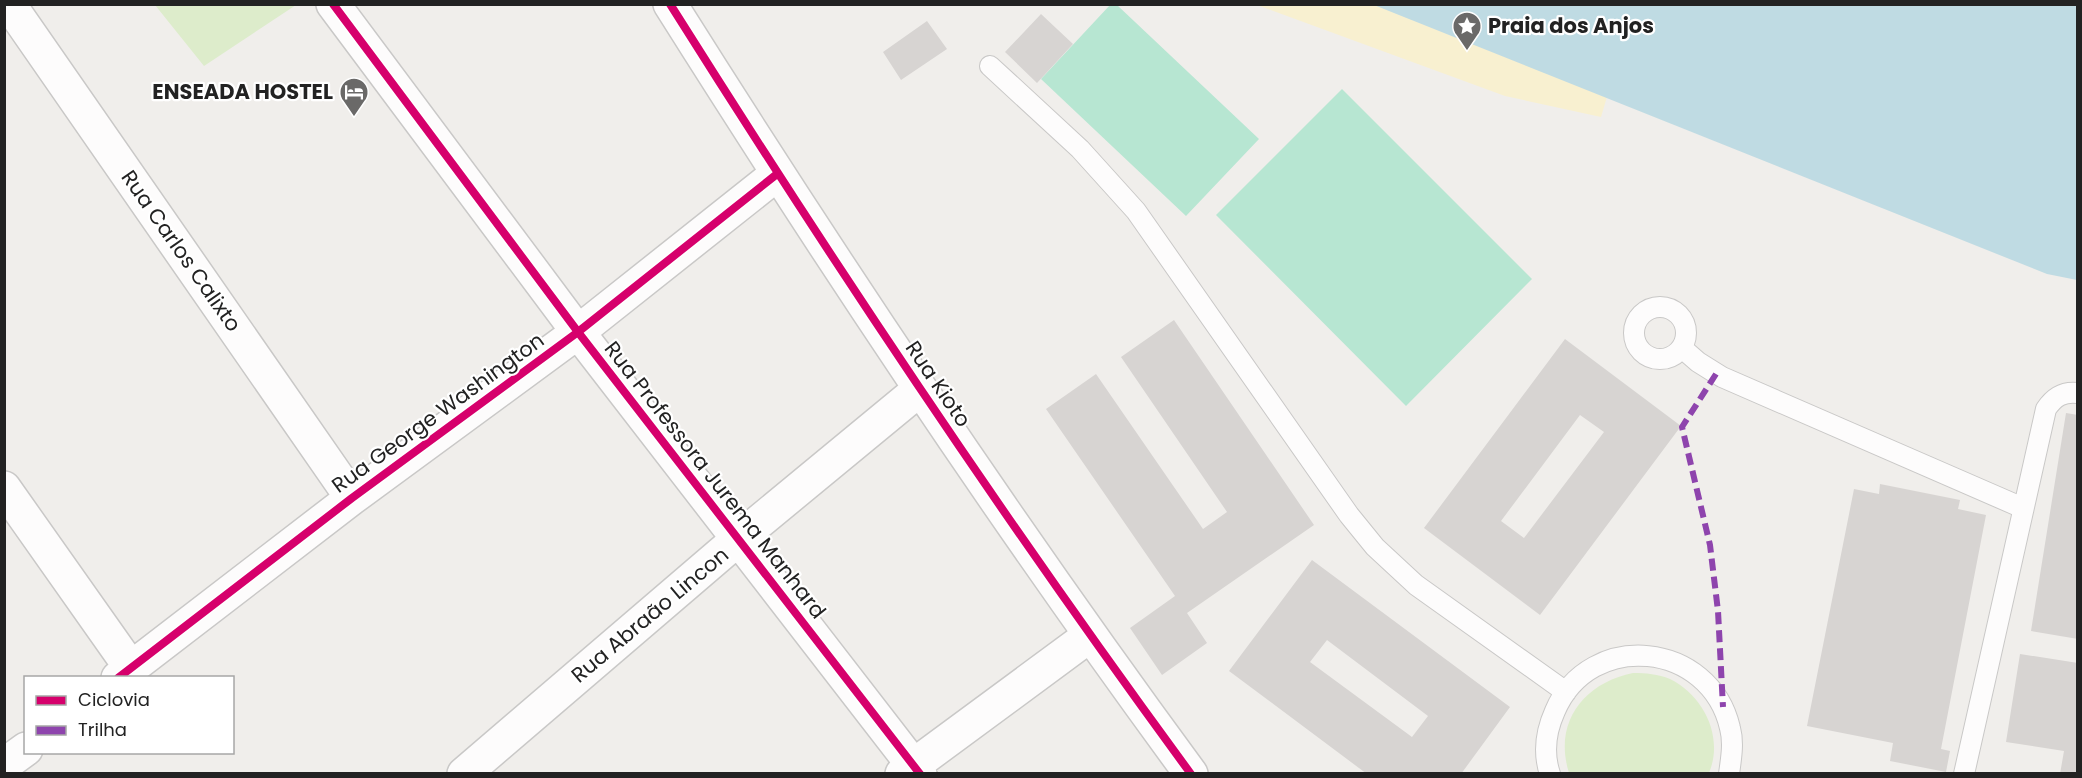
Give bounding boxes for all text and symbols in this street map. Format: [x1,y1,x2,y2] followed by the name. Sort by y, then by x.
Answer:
[1451,10,1483,52] place icon: Praia dos Anjos
[1488,11,1654,40] place label: Praia dos Anjos
[338,76,370,118] hotel icon: ENSEADA HOSTEL
[152,77,333,106] place label: ENSEADA HOSTEL
[115,164,248,337] street label: Rua Carlos Calixto
[326,326,550,500] street label: Rua George Washington
[598,335,833,624] street label: Rua Professora Jurema Manhard
[899,335,978,433] street label: Rua Kioto
[565,540,734,689] street label: Rua Abraão Lincon
[24,676,234,754] legend
[78,687,150,712] text: Ciclovia
[78,717,127,742] text: Trilha

